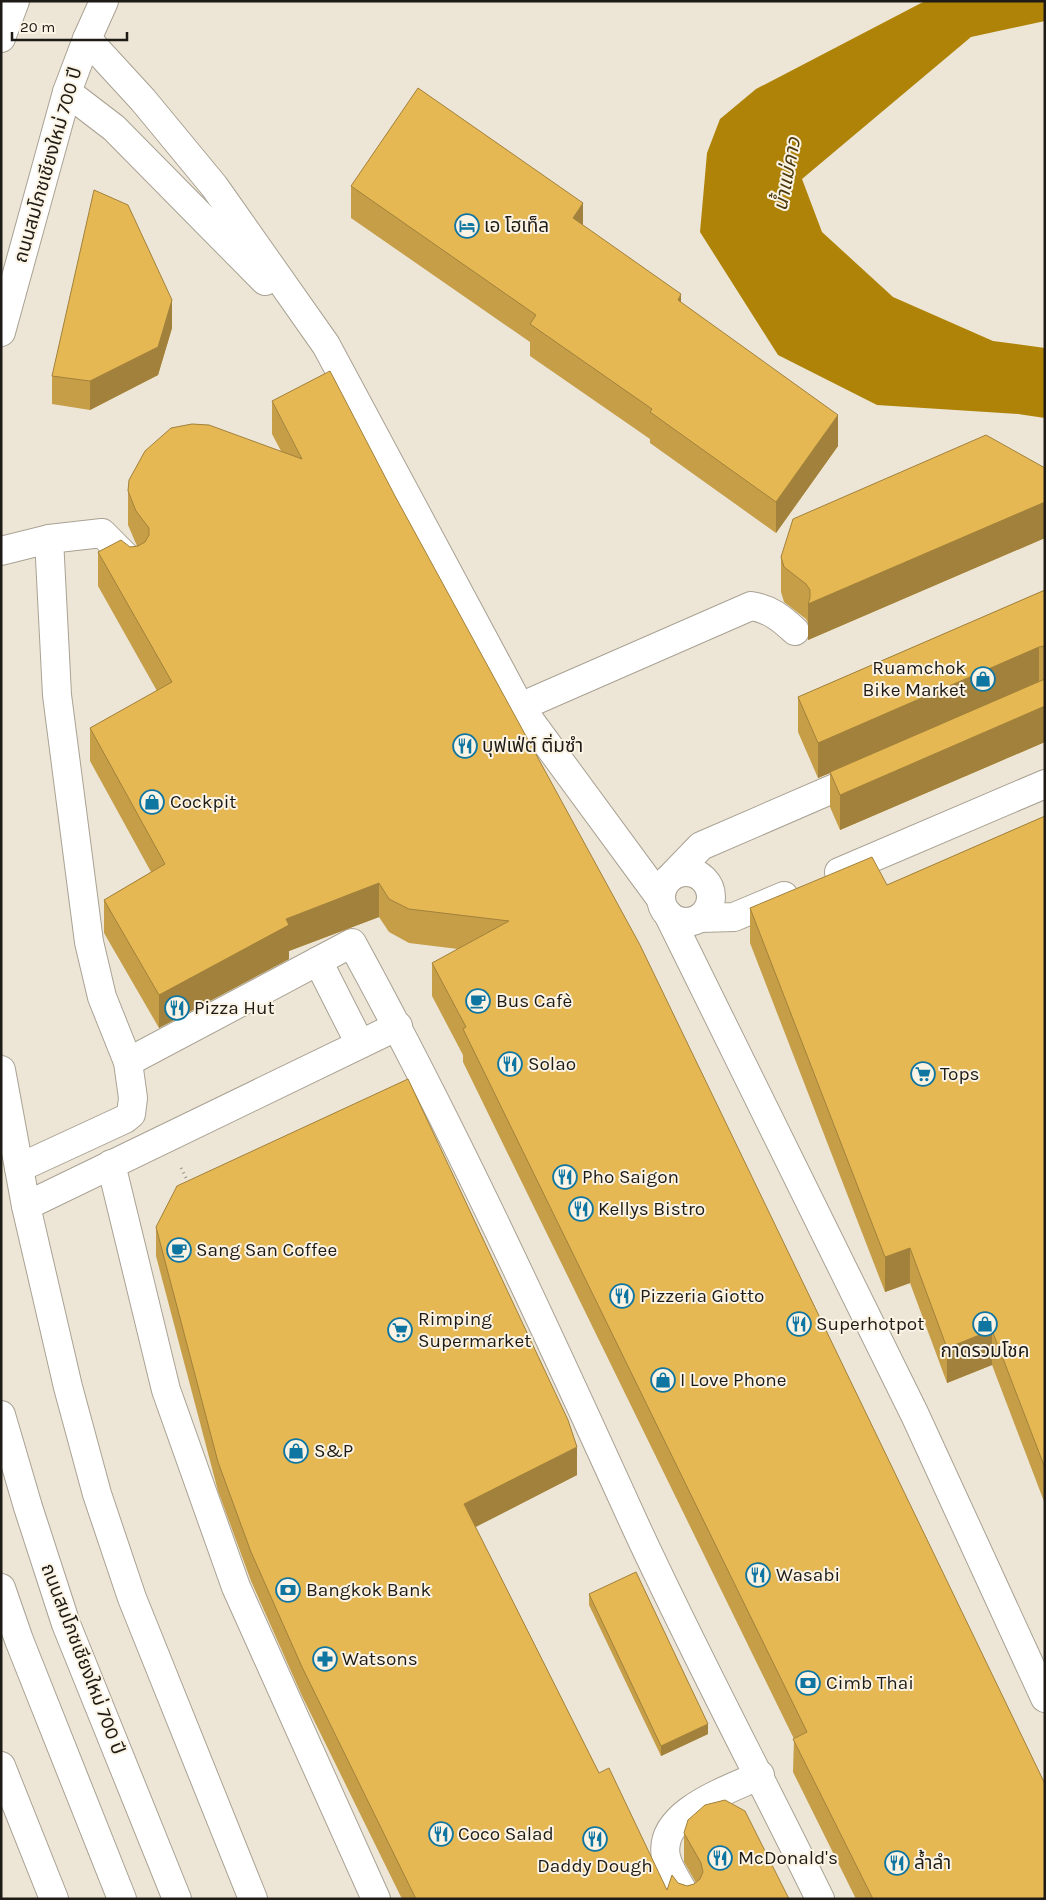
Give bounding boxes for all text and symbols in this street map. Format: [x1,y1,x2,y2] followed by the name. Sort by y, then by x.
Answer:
[12,10,128,42] scale bar
[20,18,55,36] text: 20 m
[9,64,87,265] street label: ถนนสมโภชเชียงใหม่ 700 ปี
[766,134,806,213] water label: น้ำแม่คาว
[454,213,480,239] hotel icon: เอ โฮเท็ล
[484,215,549,237] place label: เอ โฮเท็ล
[863,657,966,701] place label: Ruamchok Bike Market
[970,666,996,692] shop icon: Ruamchok Bike Market
[452,733,478,759] restaurant icon: บุฟเฟ่ต์ ติ่มซำ
[482,733,583,757] place label: บุฟเฟ่ต์ ติ่มซำ
[139,789,165,815] shop icon: Cockpit
[170,791,236,813] place label: Cockpit
[465,988,491,1014] cafe icon: Bus Cafè
[496,990,572,1012] place label: Bus Cafè
[164,995,190,1021] restaurant icon: Pizza Hut
[194,997,275,1019] place label: Pizza Hut
[497,1051,523,1077] restaurant icon: Solao
[528,1053,576,1075] place label: Solao
[910,1061,936,1087] supermarket icon: Tops
[940,1063,979,1085] place label: Tops
[552,1164,578,1190] restaurant icon: Pho Saigon
[582,1166,679,1188] place label: Pho Saigon
[568,1196,594,1222] restaurant icon: Kellys Bistro
[598,1198,705,1220] place label: Kellys Bistro
[166,1237,192,1263] cafe icon: Sang San Coffee
[196,1239,337,1261] place label: Sang San Coffee
[609,1283,635,1309] restaurant icon: Pizzeria Giotto
[640,1285,764,1307] place label: Pizzeria Giotto
[418,1308,531,1352] place label: Rimping Supermarket
[786,1311,812,1337] restaurant icon: Superhotpot
[972,1311,998,1337] shop icon: กาดรวมโชค
[816,1313,924,1335] place label: Superhotpot
[387,1317,413,1343] supermarket icon: Rimping Supermarket
[941,1340,1029,1362] place label: กาดรวมโชค
[650,1367,676,1393] shop icon: I Love Phone
[680,1369,787,1391] place label: I Love Phone
[283,1438,309,1464] shop icon: S&P
[314,1440,353,1462] place label: S&P
[36,1560,131,1758] street label: ถนนสมโภชเชียงใหม่ 700 ปี
[745,1562,771,1588] restaurant icon: Wasabi
[776,1564,840,1586] place label: Wasabi
[275,1577,301,1603] bank icon: Bangkok Bank
[306,1579,432,1601] place label: Bangkok Bank
[312,1646,338,1672] pharmacy icon: Watsons
[342,1648,418,1670] place label: Watsons
[795,1670,821,1696] bank icon: Cimb Thai
[826,1672,914,1694] place label: Cimb Thai
[428,1821,454,1847] restaurant icon: Coco Salad
[458,1823,554,1845] place label: Coco Salad
[582,1826,608,1852] restaurant icon: Daddy Dough
[707,1845,733,1871] restaurant icon: McDonald's
[738,1847,838,1869] place label: McDonald's
[914,1849,951,1874] place label: ล้ำลำ
[884,1850,910,1876] restaurant icon: ล้ำลำ
[537,1855,653,1877] place label: Daddy Dough

